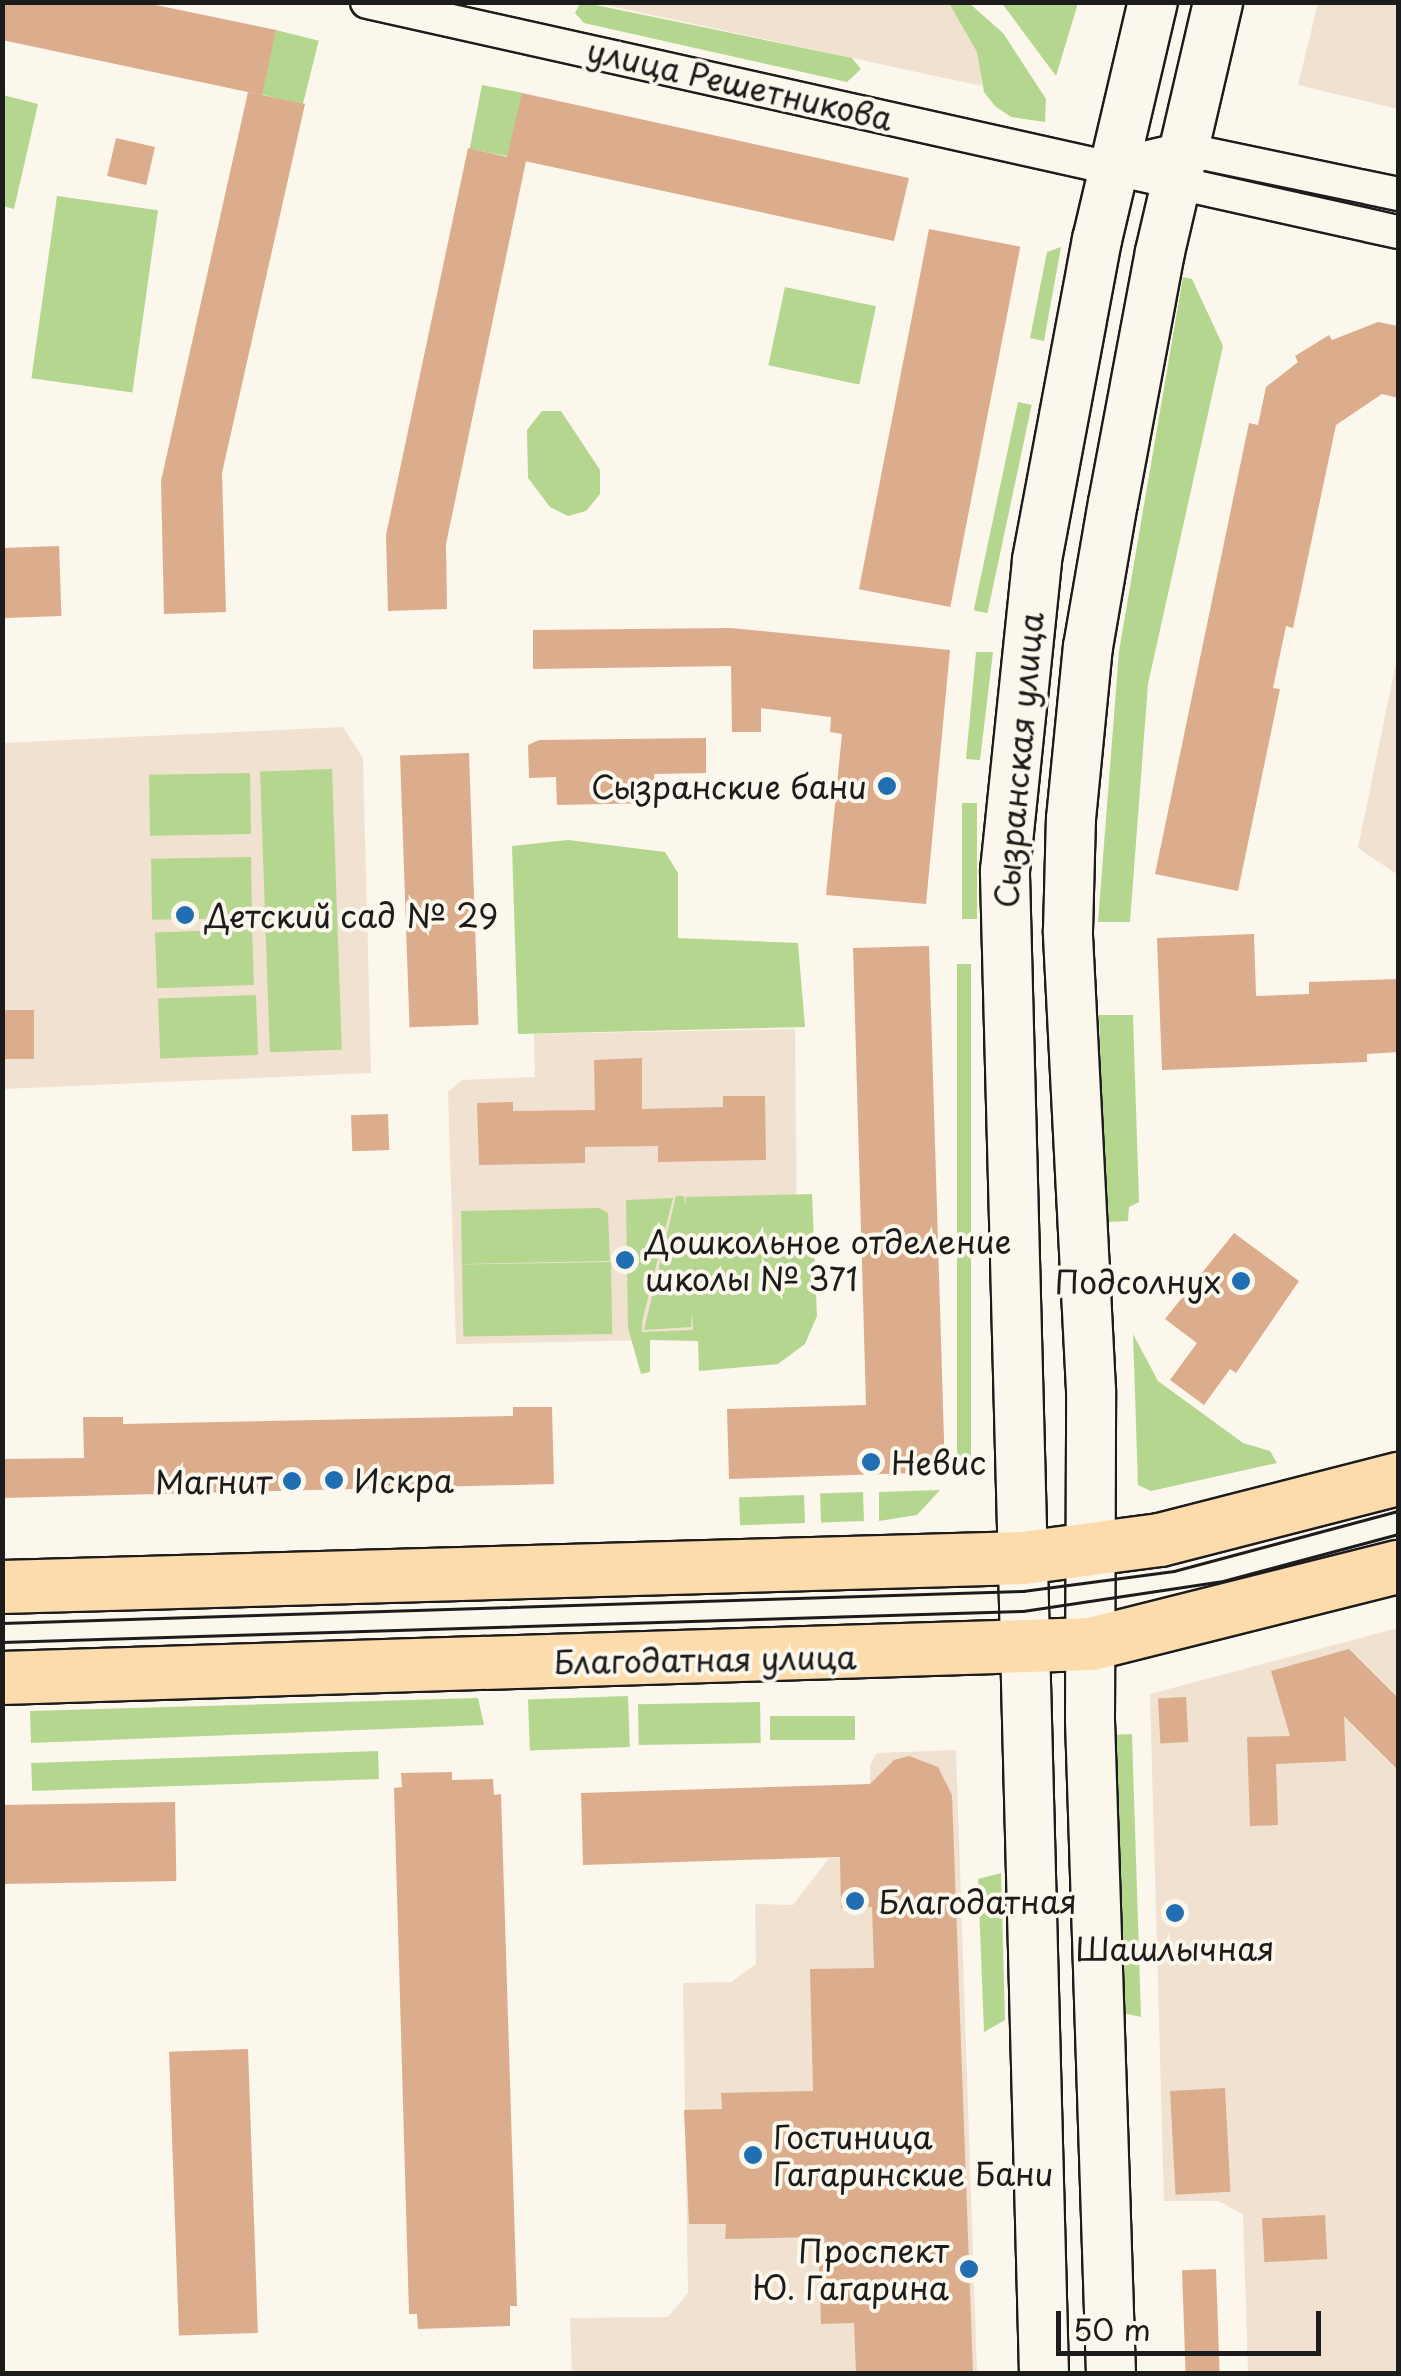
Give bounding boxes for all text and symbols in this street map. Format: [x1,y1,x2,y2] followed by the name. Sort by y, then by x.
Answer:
[582,30,898,138] street label: улица Решетникова
[986,610,1050,910] street label: Сызранская улица
[589,767,867,805] place label: Сызранские бани
[876,775,898,797] marker: Сызранские бани
[205,896,499,934] place label: Детский сад № 29
[174,904,196,926] marker: Детский сад № 29
[645,1223,1013,1298] place label: Дошкольное отделение школы № 371
[614,1249,636,1271] marker: Дошкольное отделение школы № 371
[1055,1262,1221,1300] place label: Подсолнух
[1230,1270,1252,1292] marker: Подсолнух
[891,1443,986,1481] place label: Невис
[860,1451,882,1473] marker: Невис
[354,1461,454,1499] place label: Искра
[155,1462,272,1500] place label: Магнит
[323,1469,345,1491] marker: Искра
[281,1470,303,1492] marker: Магнит
[552,1637,858,1681] street label: Благодатная улица
[878,1882,1077,1920] place label: Благодатная
[842,1888,868,1914] marker: Благодатная
[1164,1902,1186,1924] marker: Шашлычная
[1075,1929,1275,1967] place label: Шашлычная
[773,2118,1055,2193] place label: Гостиница Гагаринские Бани
[742,2144,764,2166] marker: Гостиница Гагаринские Бани
[752,2232,949,2307] place label: Проспект Ю. Гагарина
[958,2258,980,2280] marker: Проспект Ю. Гагарина
[1061,2291,1326,2353] scale bar
[1073,2306,1151,2351] text: 50 m

